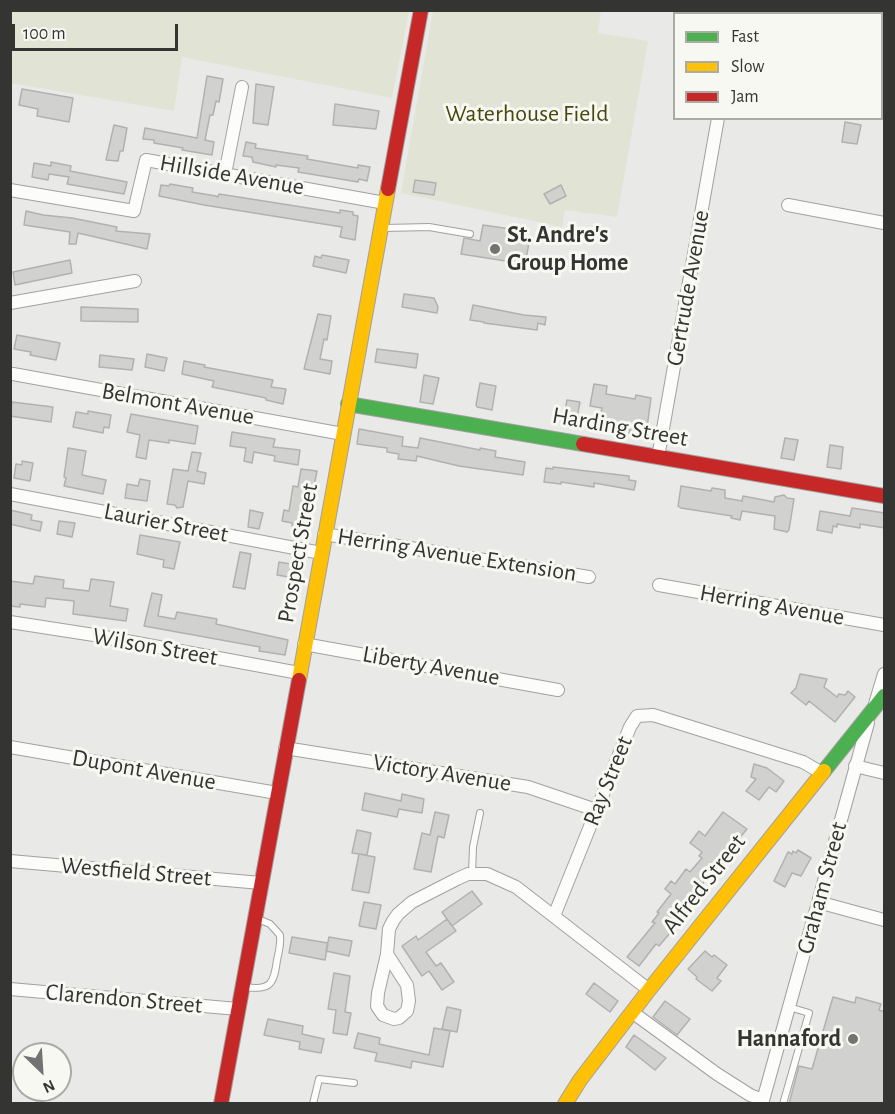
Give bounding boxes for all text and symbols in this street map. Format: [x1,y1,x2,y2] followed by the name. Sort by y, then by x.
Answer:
[15,12,182,50] scale bar
[673,12,883,120] legend
[23,25,66,43] text: 100 m
[731,28,759,46] text: Fast
[731,58,764,76] text: Slow
[731,88,759,106] text: Jam
[445,100,609,128] park label: Waterhouse Field
[158,148,306,202] street label: Hillside Avenue
[660,208,716,368] street label: Gertrude Avenue
[507,221,628,277] place label: St. Andre's Group Home
[488,242,502,256] marker: St. Andre's Group Home
[99,376,257,432] street label: Belmont Avenue
[550,401,690,453] street label: Harding Street
[272,481,324,625] street label: Prospect Street
[101,497,231,549] street label: Laurier Street
[335,522,579,588] street label: Herring Avenue Extension
[697,578,847,632] street label: Herring Avenue
[90,622,220,672] street label: Wilson Street
[360,640,502,692] street label: Liberty Avenue
[577,732,639,830] street label: Ray Street
[70,743,218,797] street label: Dupont Avenue
[371,748,513,798] street label: Victory Avenue
[791,819,853,957] street label: Graham Street
[656,828,752,940] street label: Alfred Street
[59,851,213,893] street label: Westfield Street
[44,978,204,1020] street label: Clarendon Street
[736,1025,841,1053] place label: Hannaford
[846,1032,860,1046] marker: Hannaford
[12,1042,72,1102] north arrow
[40,1077,57,1096] text: N

